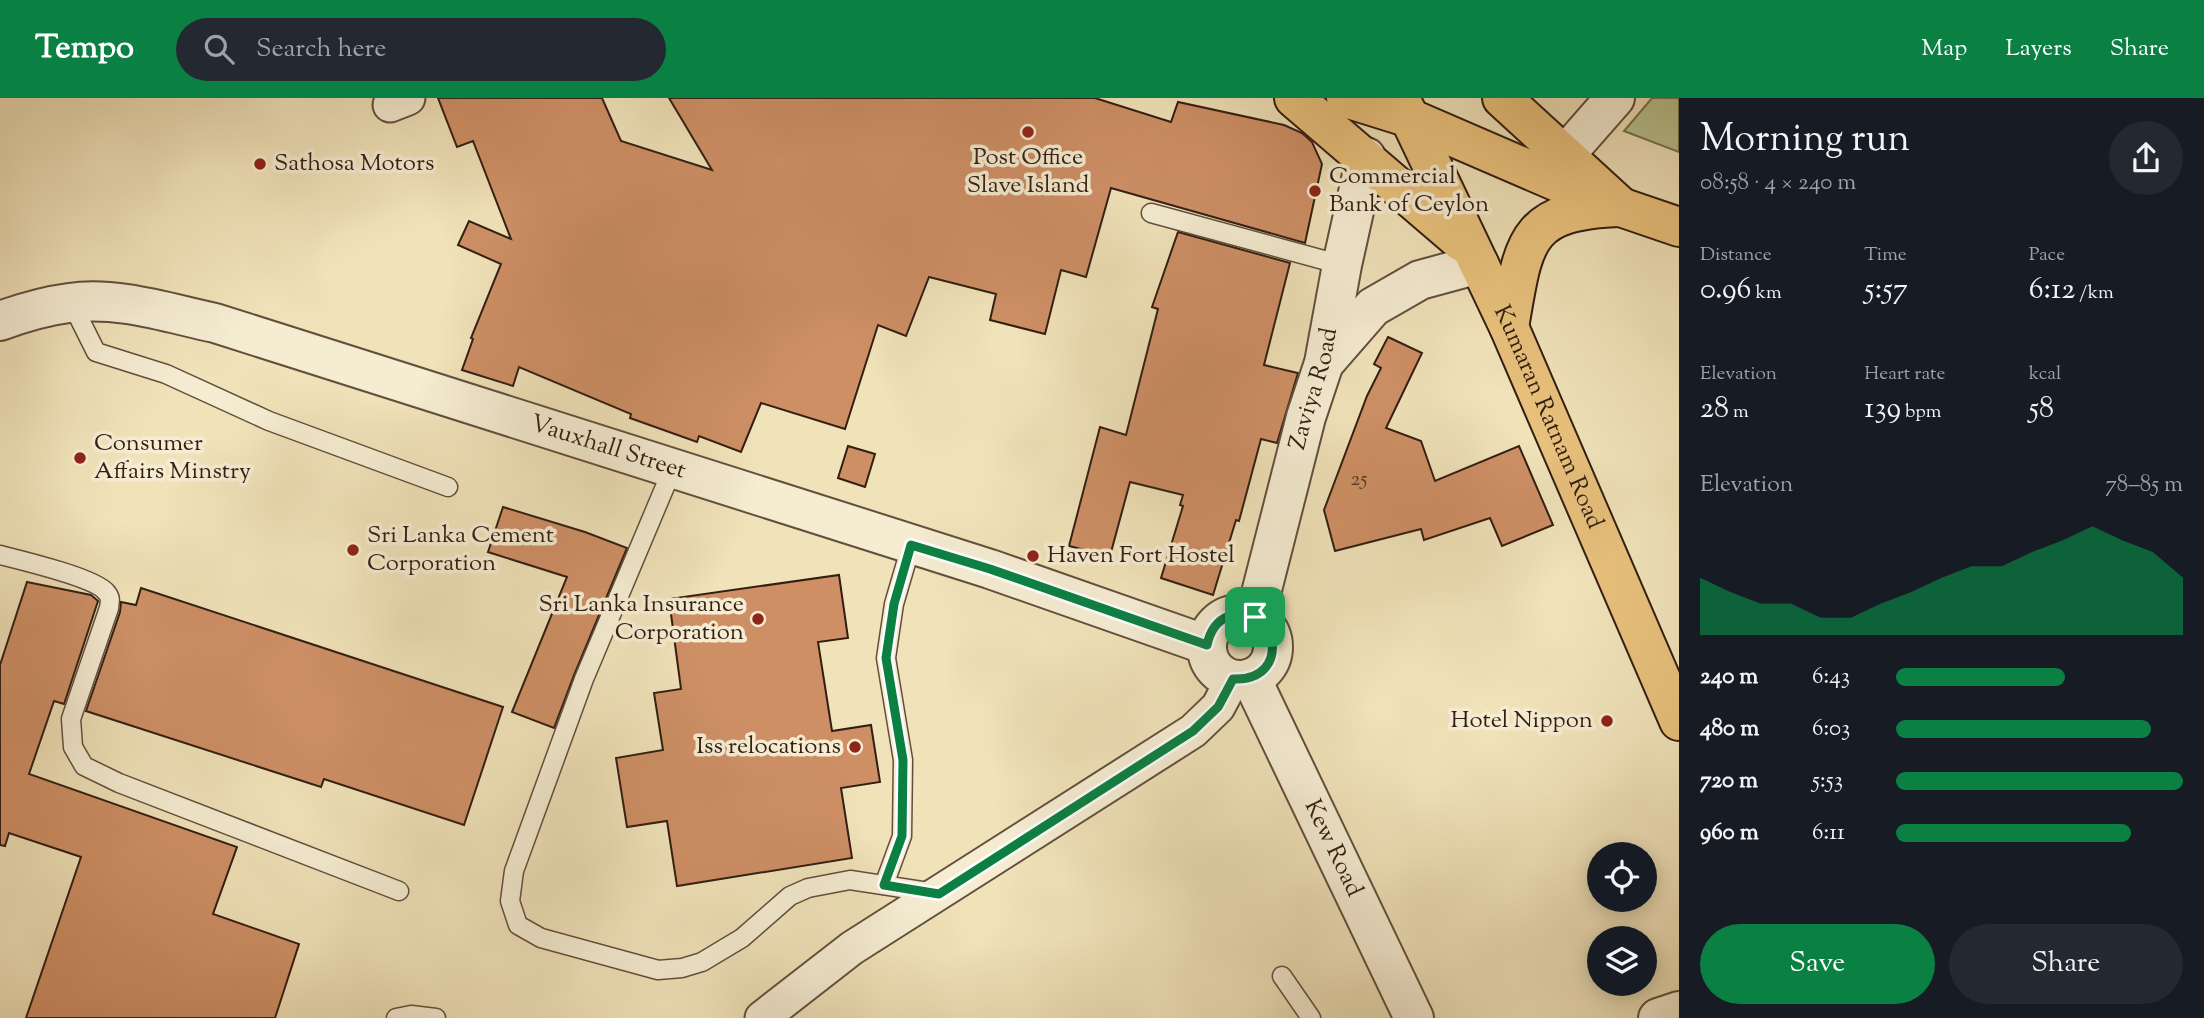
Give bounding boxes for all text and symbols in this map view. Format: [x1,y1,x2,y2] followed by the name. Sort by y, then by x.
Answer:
[176,18,666,81] search box
[35,25,134,73] text: Tempo
[200,30,238,68] icon: search
[256,31,386,68] text: Search here
[1921,32,1967,66] text: Map
[2005,32,2072,66] text: Layers
[2110,32,2169,66] text: Share
[1700,114,1910,168] text: Morning run
[2109,121,2183,195] button: share
[1020,124,1036,140] marker: Post Office Slave Island
[967,141,1090,203] place label: Post Office Slave Island
[274,147,434,181] place label: Sathosa Motors
[252,156,268,172] marker: Sathosa Motors
[1329,160,1489,222] place label: Commercial Bank of Ceylon
[1700,167,1856,200] text: 08:58 · 4 × 240 m
[1307,183,1323,199] marker: Commercial Bank of Ceylon
[1700,242,1772,269] text: Distance
[1864,242,1907,269] text: Time
[2029,242,2065,269] text: Pace
[1700,269,1752,312] text: 0.96
[1864,269,1908,312] text: 5:57
[2029,269,2075,312] text: 6:12
[1752,280,1782,307] text: km
[2075,280,2114,307] text: /km
[1484,300,1611,535] street label: Kumaran Ratnam Road
[1281,325,1347,453] street label: Zaviya Road
[1700,361,1777,388] text: Elevation
[1864,361,1945,388] text: Heart rate
[2029,361,2061,388] text: kcal
[1700,388,1729,431] text: 28
[1864,388,1901,431] text: 139
[2029,388,2054,431] text: 58
[1729,399,1749,426] text: m
[1901,399,1941,426] text: bpm
[526,407,690,488] street label: Vauxhall Street
[94,427,251,489] place label: Consumer Affairs Minstry
[72,450,88,466] marker: Consumer Affairs Minstry
[1350,465,1368,495] house number: 25
[1700,469,1793,502] text: Elevation
[2105,469,2183,502] text: 78–85 m
[367,519,554,581] place label: Sri Lanka Cement Corporation
[1047,539,1235,573] place label: Haven Fort Hostel
[345,542,361,558] marker: Sri Lanka Cement Corporation
[1025,548,1041,564] marker: Haven Fort Hostel
[1225,587,1285,647] pin
[538,588,744,650] place label: Sri Lanka Insurance Corporation
[1236,598,1274,636] icon: arrive
[750,611,766,627] marker: Sri Lanka Insurance Corporation
[1700,661,1758,694] text: 240 m
[1812,661,1850,694] text: 6:43
[1450,704,1593,738] place label: Hotel Nippon
[1599,713,1615,729] marker: Hotel Nippon
[1700,713,1759,746] text: 480 m
[1812,713,1850,746] text: 6:03
[696,730,841,764] place label: Iss relocations
[847,739,863,755] marker: Iss relocations
[1700,765,1758,798] text: 720 m
[1812,765,1843,798] text: 5:53
[1295,794,1371,903] street label: Kew Road
[1700,817,1759,850] text: 960 m
[1812,817,1845,850] text: 6:11
[1587,842,1657,996] map controls
[1587,842,1657,912] button: locate
[1700,924,1935,1004] button: Save
[1949,924,2183,1004] button: Share
[1587,926,1657,996] button: layers

